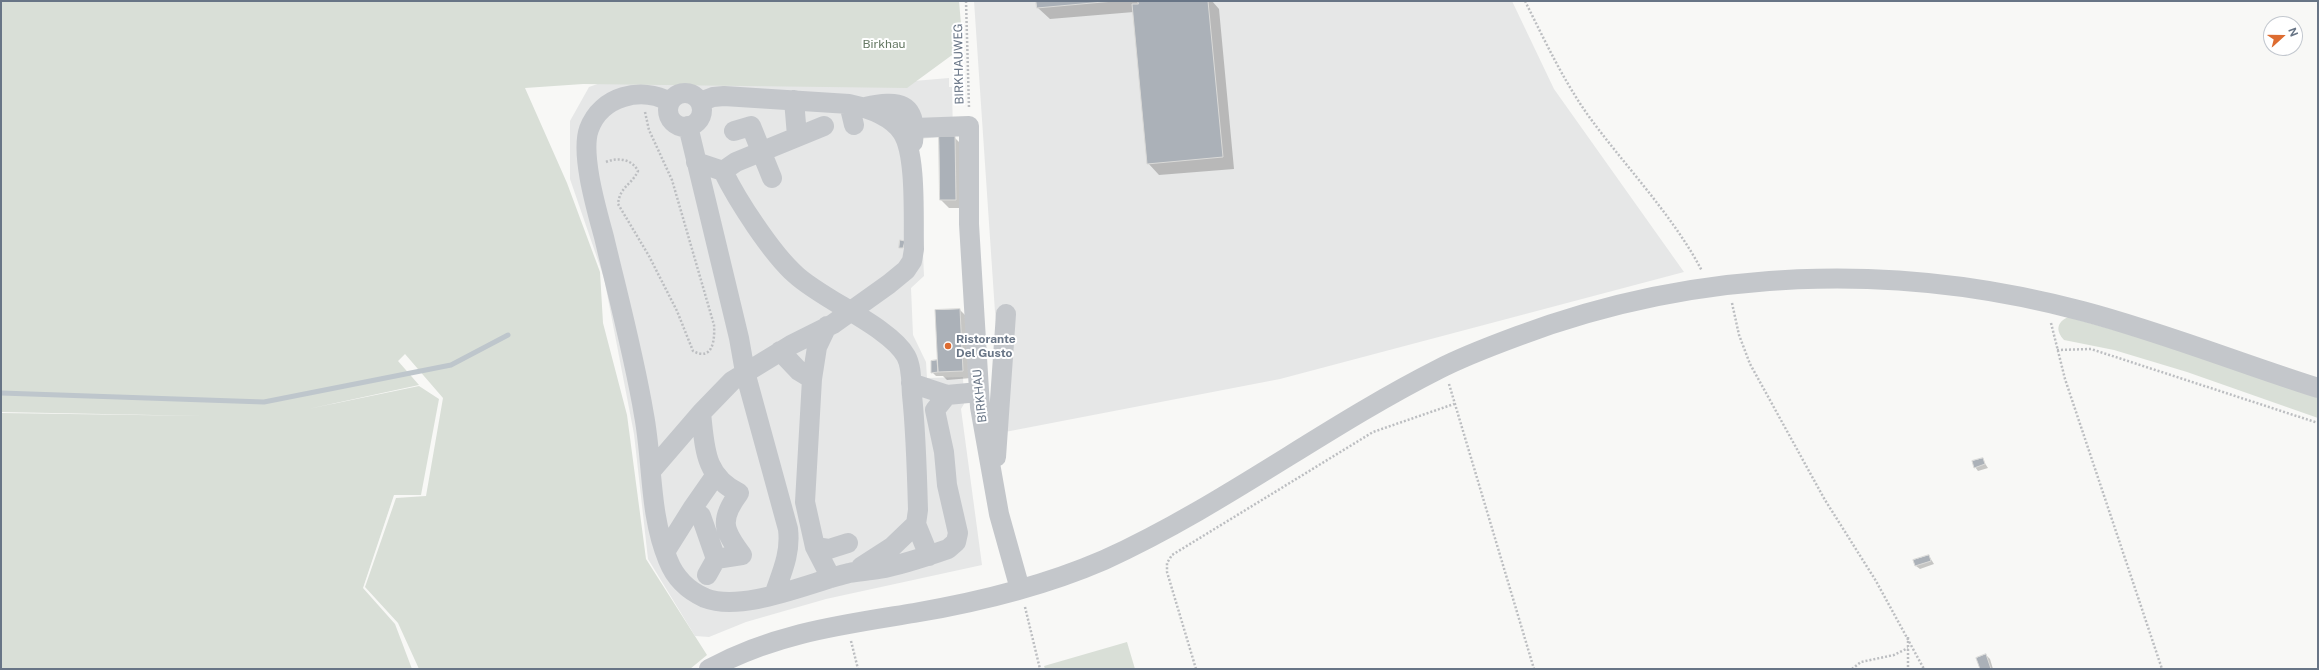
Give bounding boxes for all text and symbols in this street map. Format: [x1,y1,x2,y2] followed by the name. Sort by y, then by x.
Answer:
[2263,16,2303,56] north arrow
[951,23,967,105] street label: BIRKHAUWEG
[2286,26,2300,38] text: N
[862,37,906,51] park label: Birkhau
[956,332,1016,360] place label: Ristorante Del Gusto
[943,341,953,351] marker: Ristorante Del Gusto
[970,369,990,423] street label: BIRKHAU

